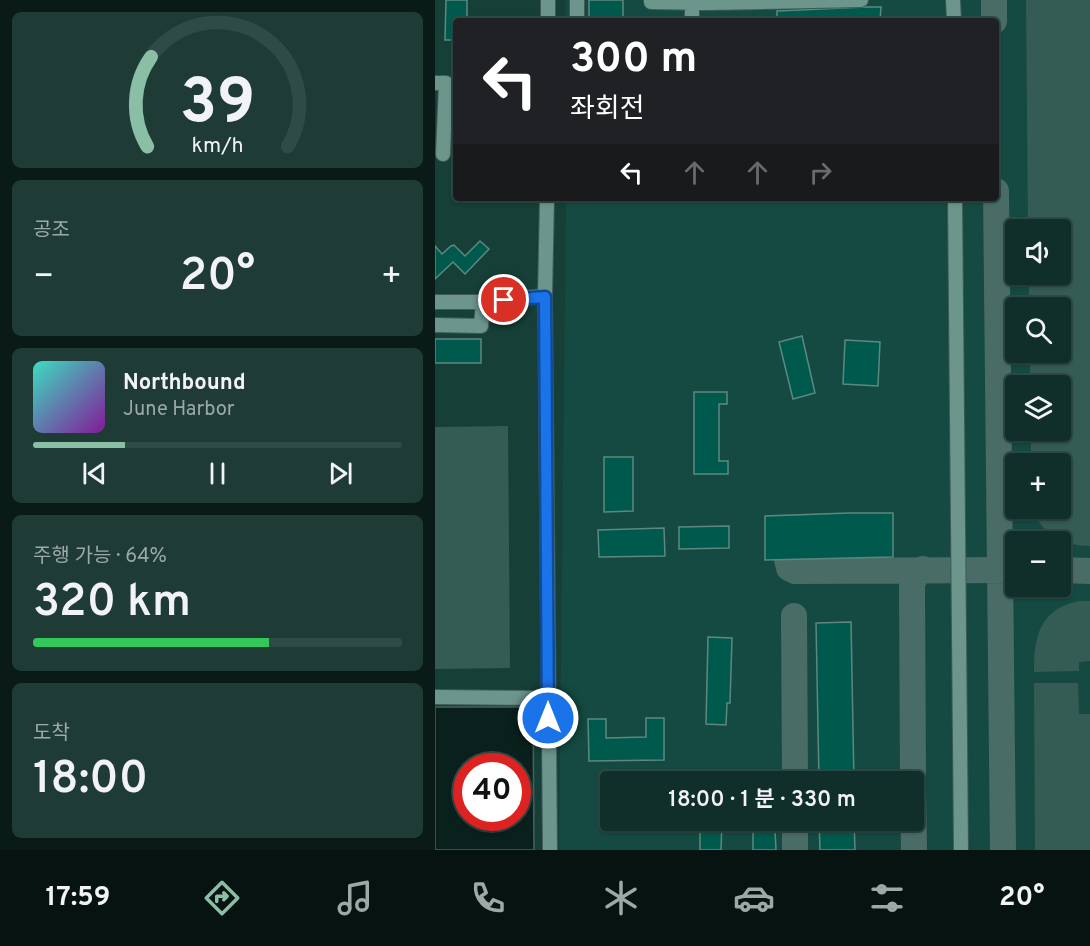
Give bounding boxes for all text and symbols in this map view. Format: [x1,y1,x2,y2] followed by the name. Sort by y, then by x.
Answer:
[570,34,697,87] text: 300 m
[471,42,549,120] icon: left
[180,66,255,145] text: 39
[570,93,645,127] text: 좌회전
[191,133,244,160] text: km/h
[615,156,648,189] icon: left
[678,156,711,189] icon: ahead
[741,156,774,189] icon: ahead
[804,156,837,189] icon: right
[33,218,70,244] text: 공조
[1005,219,1071,597] map controls
[1005,219,1071,285] button: sound
[180,249,255,306] text: 20°
[33,257,54,299] text: −
[381,257,402,299] text: +
[478,274,529,325] pin
[487,283,520,316] icon: arrive
[1005,297,1071,363] button: search
[123,370,246,397] text: Northbound
[1005,375,1071,441] button: layers
[123,397,235,423] text: June Harbor
[1005,453,1071,519] button: +
[78,457,111,490] icon: previous
[201,457,234,490] icon: pause
[324,457,357,490] icon: next
[1005,531,1071,597] button: −
[33,544,167,570] text: 주행 가능 · 64%
[33,575,191,632] text: 320 km
[516,686,580,750] position arrow
[33,721,70,747] text: 도착
[33,752,148,809] text: 18:00
[453,753,531,831] speed limit sign: 40
[668,787,856,814] text: 18:00 · 1 분 · 330 m
[201,877,243,919] icon: directions
[334,877,376,919] icon: music
[467,877,509,919] icon: phone
[600,877,642,919] icon: climate
[733,877,775,919] icon: car
[866,877,908,919] icon: filters
[45,881,110,915] text: 17:59
[999,881,1044,915] text: 20°

